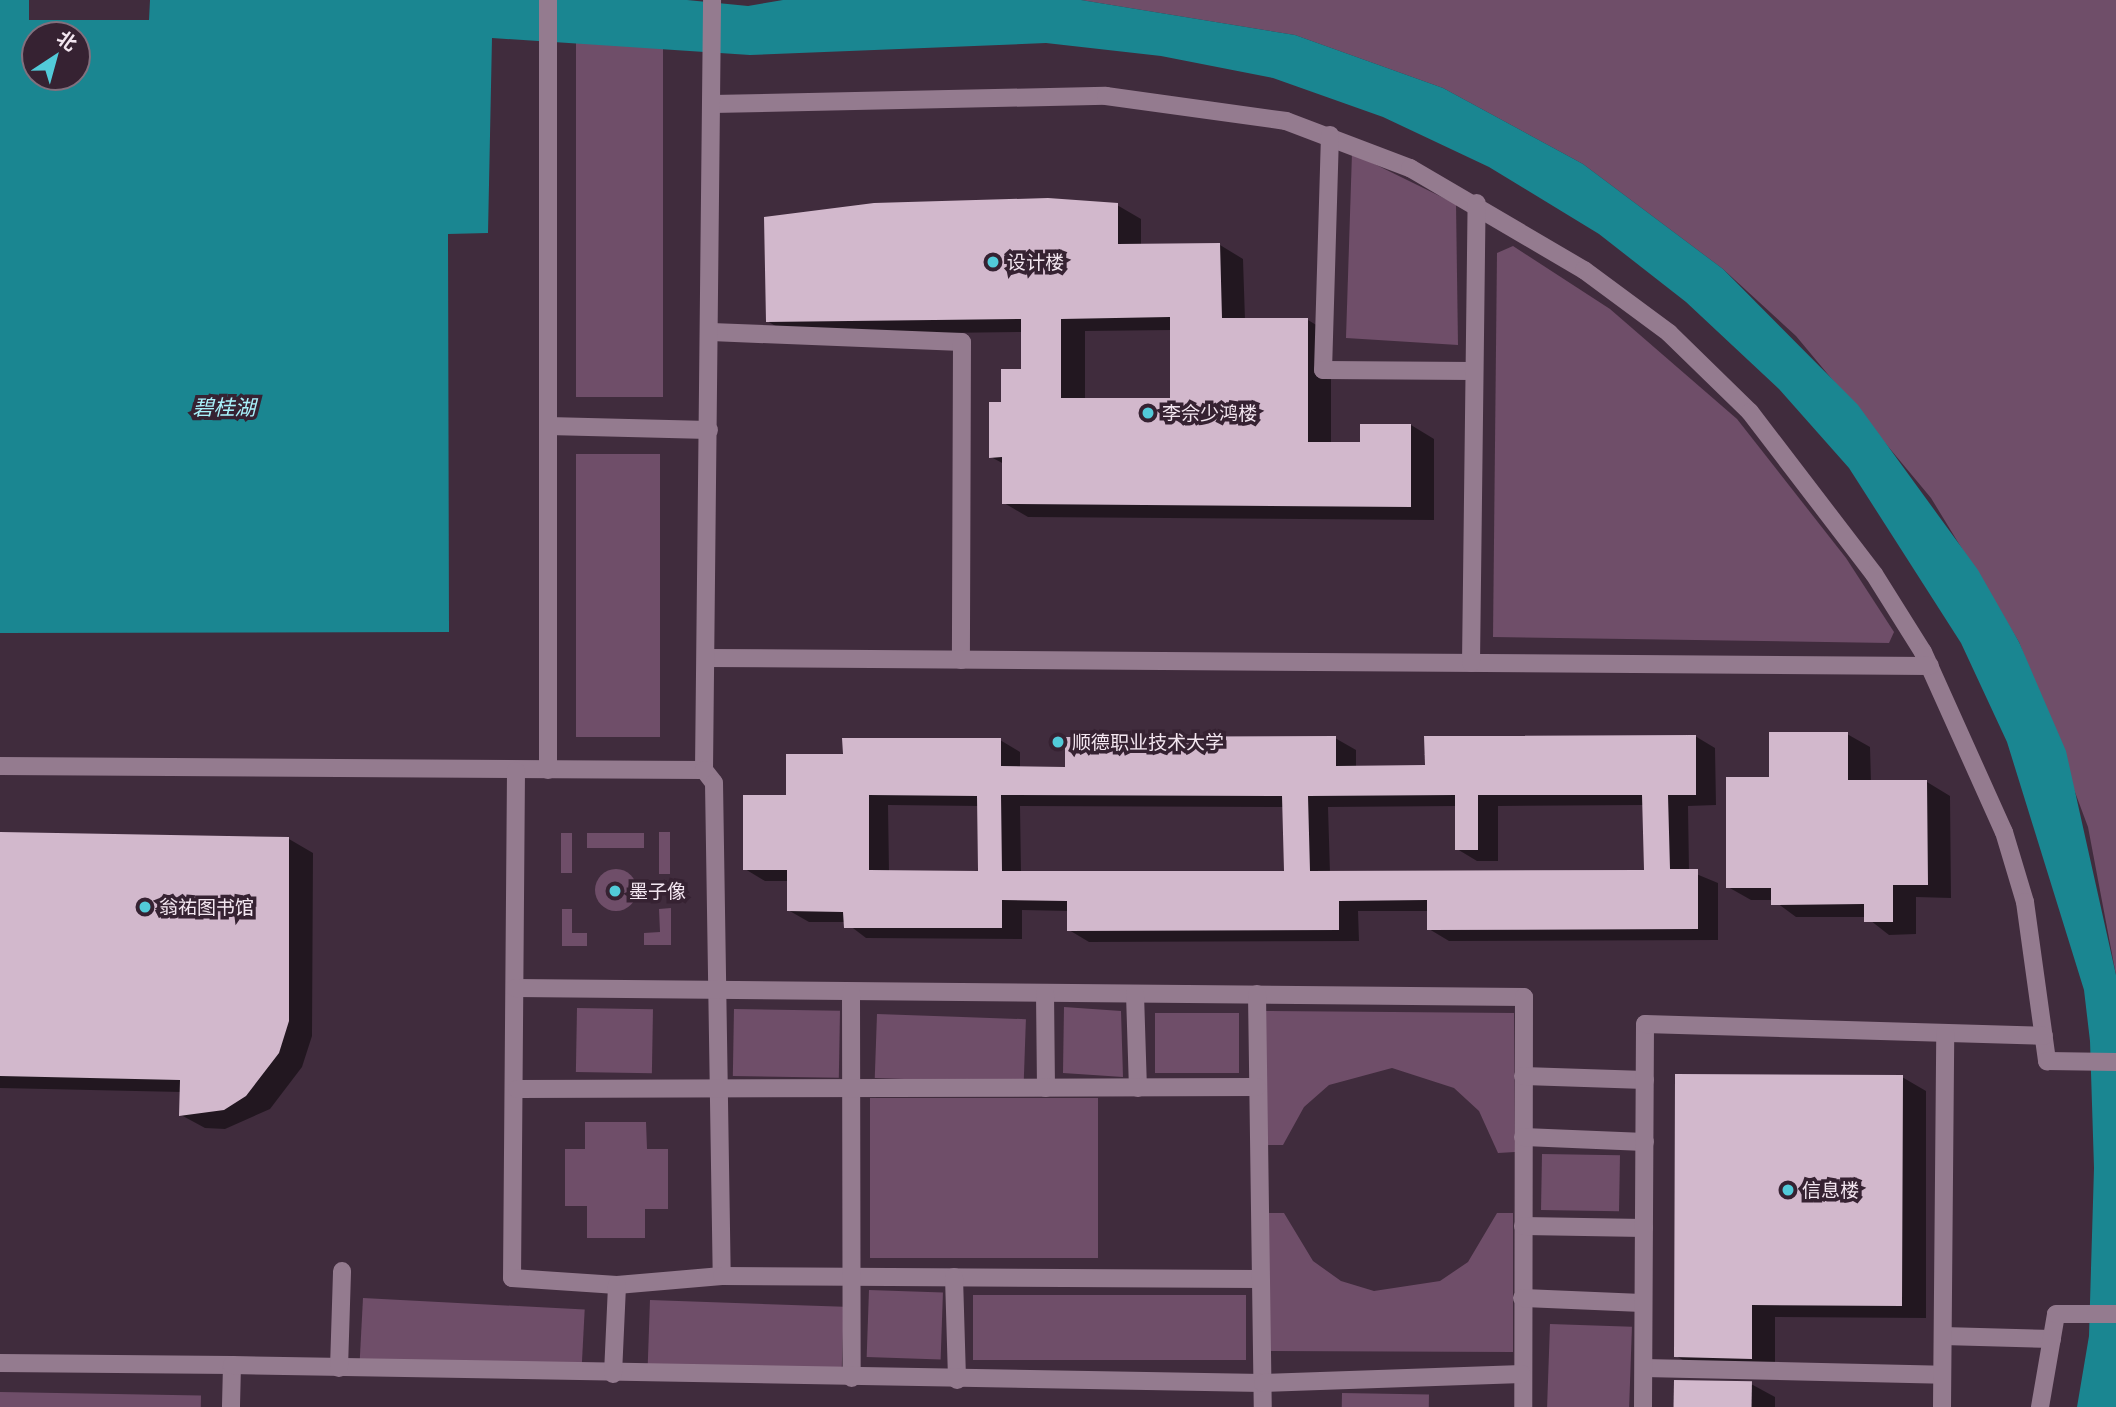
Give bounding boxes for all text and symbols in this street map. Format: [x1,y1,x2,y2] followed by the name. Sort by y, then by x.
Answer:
[21,21,91,91] north arrow
[53,25,82,55] text: 北
[1007,251,1064,273] place label: 设计楼
[985,254,1001,270] marker: 设计楼
[193,394,255,420] water label: 碧桂湖
[1162,402,1257,424] place label: 李佘少鸿楼
[1140,405,1156,421] marker: 李佘少鸿楼
[1072,731,1224,753] place label: 顺德职业技术大学
[1050,734,1066,750] marker: 顺德职业技术大学
[629,880,686,902] place label: 墨子像
[607,883,623,899] marker: 墨子像
[159,896,254,918] place label: 翁祐图书馆
[137,899,153,915] marker: 翁祐图书馆
[1802,1179,1859,1201] place label: 信息楼
[1780,1182,1796,1198] marker: 信息楼

